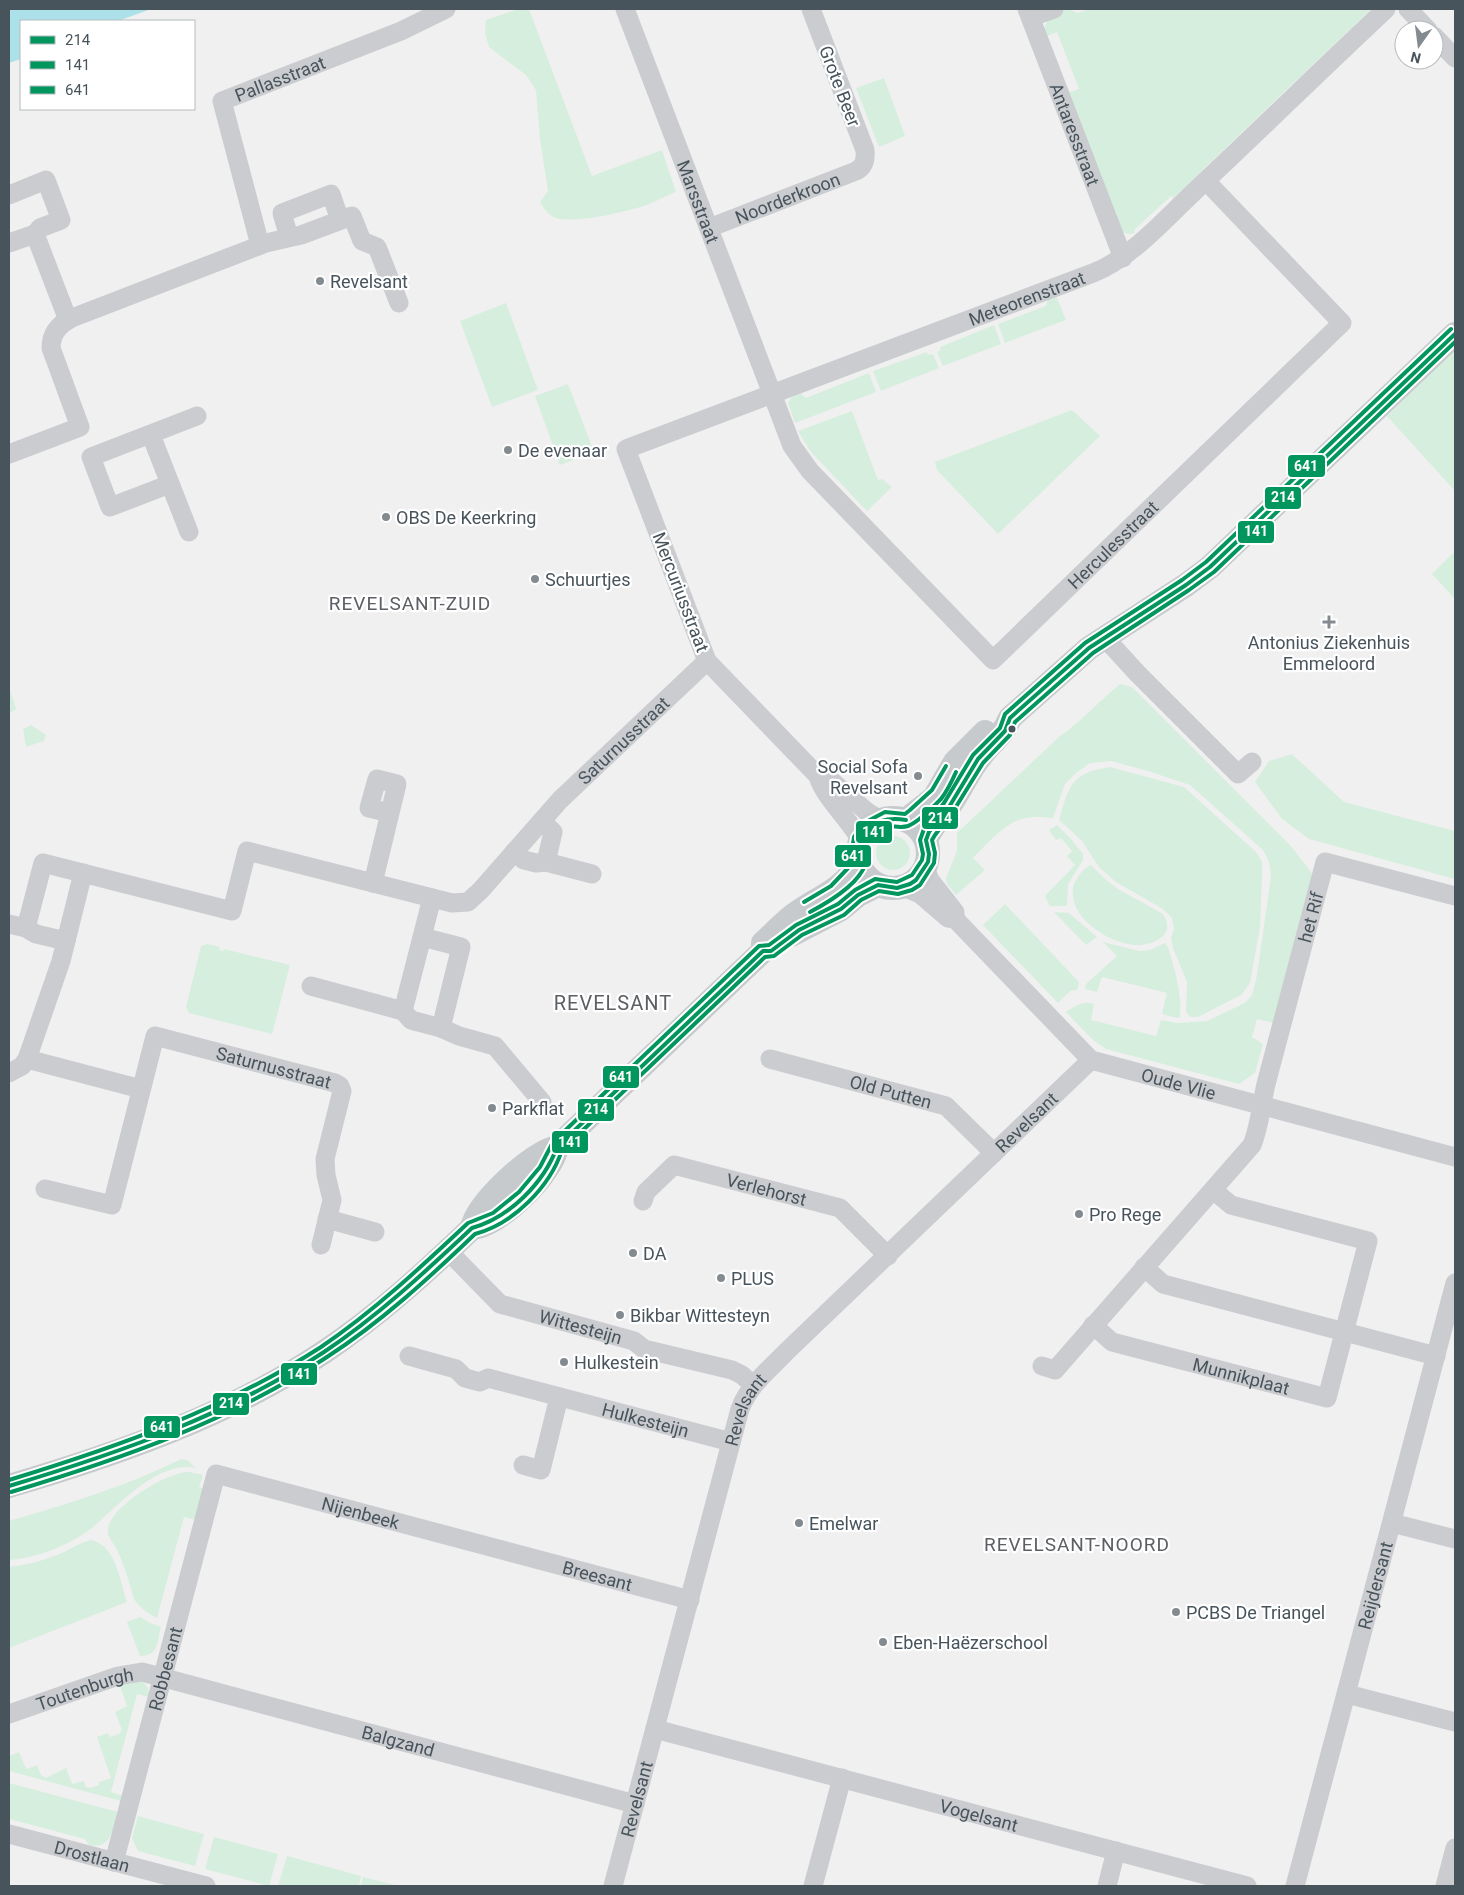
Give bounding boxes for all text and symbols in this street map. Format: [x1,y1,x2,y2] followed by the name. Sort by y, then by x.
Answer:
[20,20,195,110] legend
[1394,20,1444,70] north arrow
[65,31,91,49] text: 214
[815,43,865,129] street label: Grote Beer
[1409,49,1423,67] text: N
[232,51,328,106] street label: Pallasstraat
[65,56,90,74] text: 141
[1046,80,1105,189] street label: Antaresstraat
[65,81,90,99] text: 641
[673,157,724,246] street label: Marsstraat
[732,168,843,227] street label: Noorderkroon
[965,266,1088,329] street label: Meteorenstraat
[330,271,408,292] place label: Revelsant
[314,275,326,287] marker: Revelsant
[518,440,607,461] place label: De evenaar
[502,444,514,456] marker: De evenaar
[1287,454,1326,478] line badge: 641
[1294,458,1318,474] text: 641
[1264,486,1302,510] line badge: 214
[1271,489,1295,505] text: 214
[1063,496,1162,593] street label: Herculesstraat
[396,507,536,528] place label: OBS De Keerkring
[380,511,392,523] marker: OBS De Keerkring
[1237,520,1275,544] line badge: 141
[1244,523,1268,539] text: 141
[649,529,714,655] street label: Mercuriusstraat
[545,569,630,590] place label: Schuurtjes
[529,573,541,585] marker: Schuurtjes
[329,592,491,615] district label: REVELSANT-ZUID
[1322,615,1336,629] marker: Antonius Ziekenhuis Emmeloord
[1248,632,1410,674] place label: Antonius Ziekenhuis Emmeloord
[573,692,673,788] street label: Saturnusstraat
[1007,724,1017,734] unlabelled marker
[818,756,908,798] place label: Social Sofa Revelsant
[912,770,924,782] marker: Social Sofa Revelsant
[921,806,959,830] line badge: 214
[928,810,952,826] text: 214
[855,820,893,844] line badge: 141
[862,824,886,840] text: 141
[834,844,872,868] line badge: 641
[841,848,865,864] text: 641
[1294,889,1327,945] street label: het Rif
[554,991,672,1015] district label: REVELSANT
[214,1042,334,1092] street label: Saturnusstraat
[1139,1063,1218,1103] street label: Oude Vlie
[602,1065,640,1089] line badge: 641
[609,1069,633,1085] text: 641
[847,1070,934,1112] street label: Old Putten
[991,1087,1062,1157] street label: Revelsant
[502,1098,564,1119] place label: Parkflat
[577,1098,615,1122] line badge: 214
[584,1101,608,1117] text: 214
[486,1102,498,1114] marker: Parkflat
[551,1130,589,1154] line badge: 141
[558,1134,582,1150] text: 141
[724,1169,809,1209] street label: Verlehorst
[1089,1204,1161,1225] place label: Pro Rege
[1073,1208,1085,1220] marker: Pro Rege
[643,1243,667,1264] place label: DA
[627,1247,639,1259] marker: DA
[731,1268,774,1289] place label: PLUS
[715,1272,727,1284] marker: PLUS
[537,1305,625,1348] street label: Wittesteijn
[630,1305,770,1326] place label: Bikbar Wittesteyn
[614,1309,626,1321] marker: Bikbar Wittesteyn
[574,1352,659,1373] place label: Hulkestein
[1191,1353,1292,1398] street label: Munnikplaat
[558,1356,570,1368] marker: Hulkestein
[280,1362,318,1386] line badge: 141
[287,1366,311,1382] text: 141
[720,1368,770,1448] street label: Revelsant
[212,1392,250,1416] line badge: 214
[219,1395,243,1411] text: 214
[600,1398,691,1441] street label: Hulkesteijn
[143,1415,181,1439] line badge: 641
[150,1419,174,1435] text: 641
[320,1492,403,1533] street label: Nijenbeek
[809,1513,878,1534] place label: Emelwar
[793,1517,805,1529] marker: Emelwar
[984,1533,1170,1556] district label: REVELSANT-NOORD
[1353,1539,1396,1632] street label: Reijdersant
[560,1556,635,1595] street label: Breesant
[1186,1602,1325,1623] place label: PCBS De Triangel
[1170,1606,1182,1618] marker: PCBS De Triangel
[144,1624,186,1713] street label: Robbesant
[893,1632,1048,1653] place label: Eben-Haëzerschool
[877,1636,889,1648] marker: Eben-Haëzerschool
[33,1663,135,1714] street label: Toutenburgh
[360,1721,437,1760] street label: Balgzand
[616,1759,656,1839] street label: Revelsant
[937,1794,1020,1835] street label: Vogelsant
[52,1836,132,1876] street label: Drostlaan

